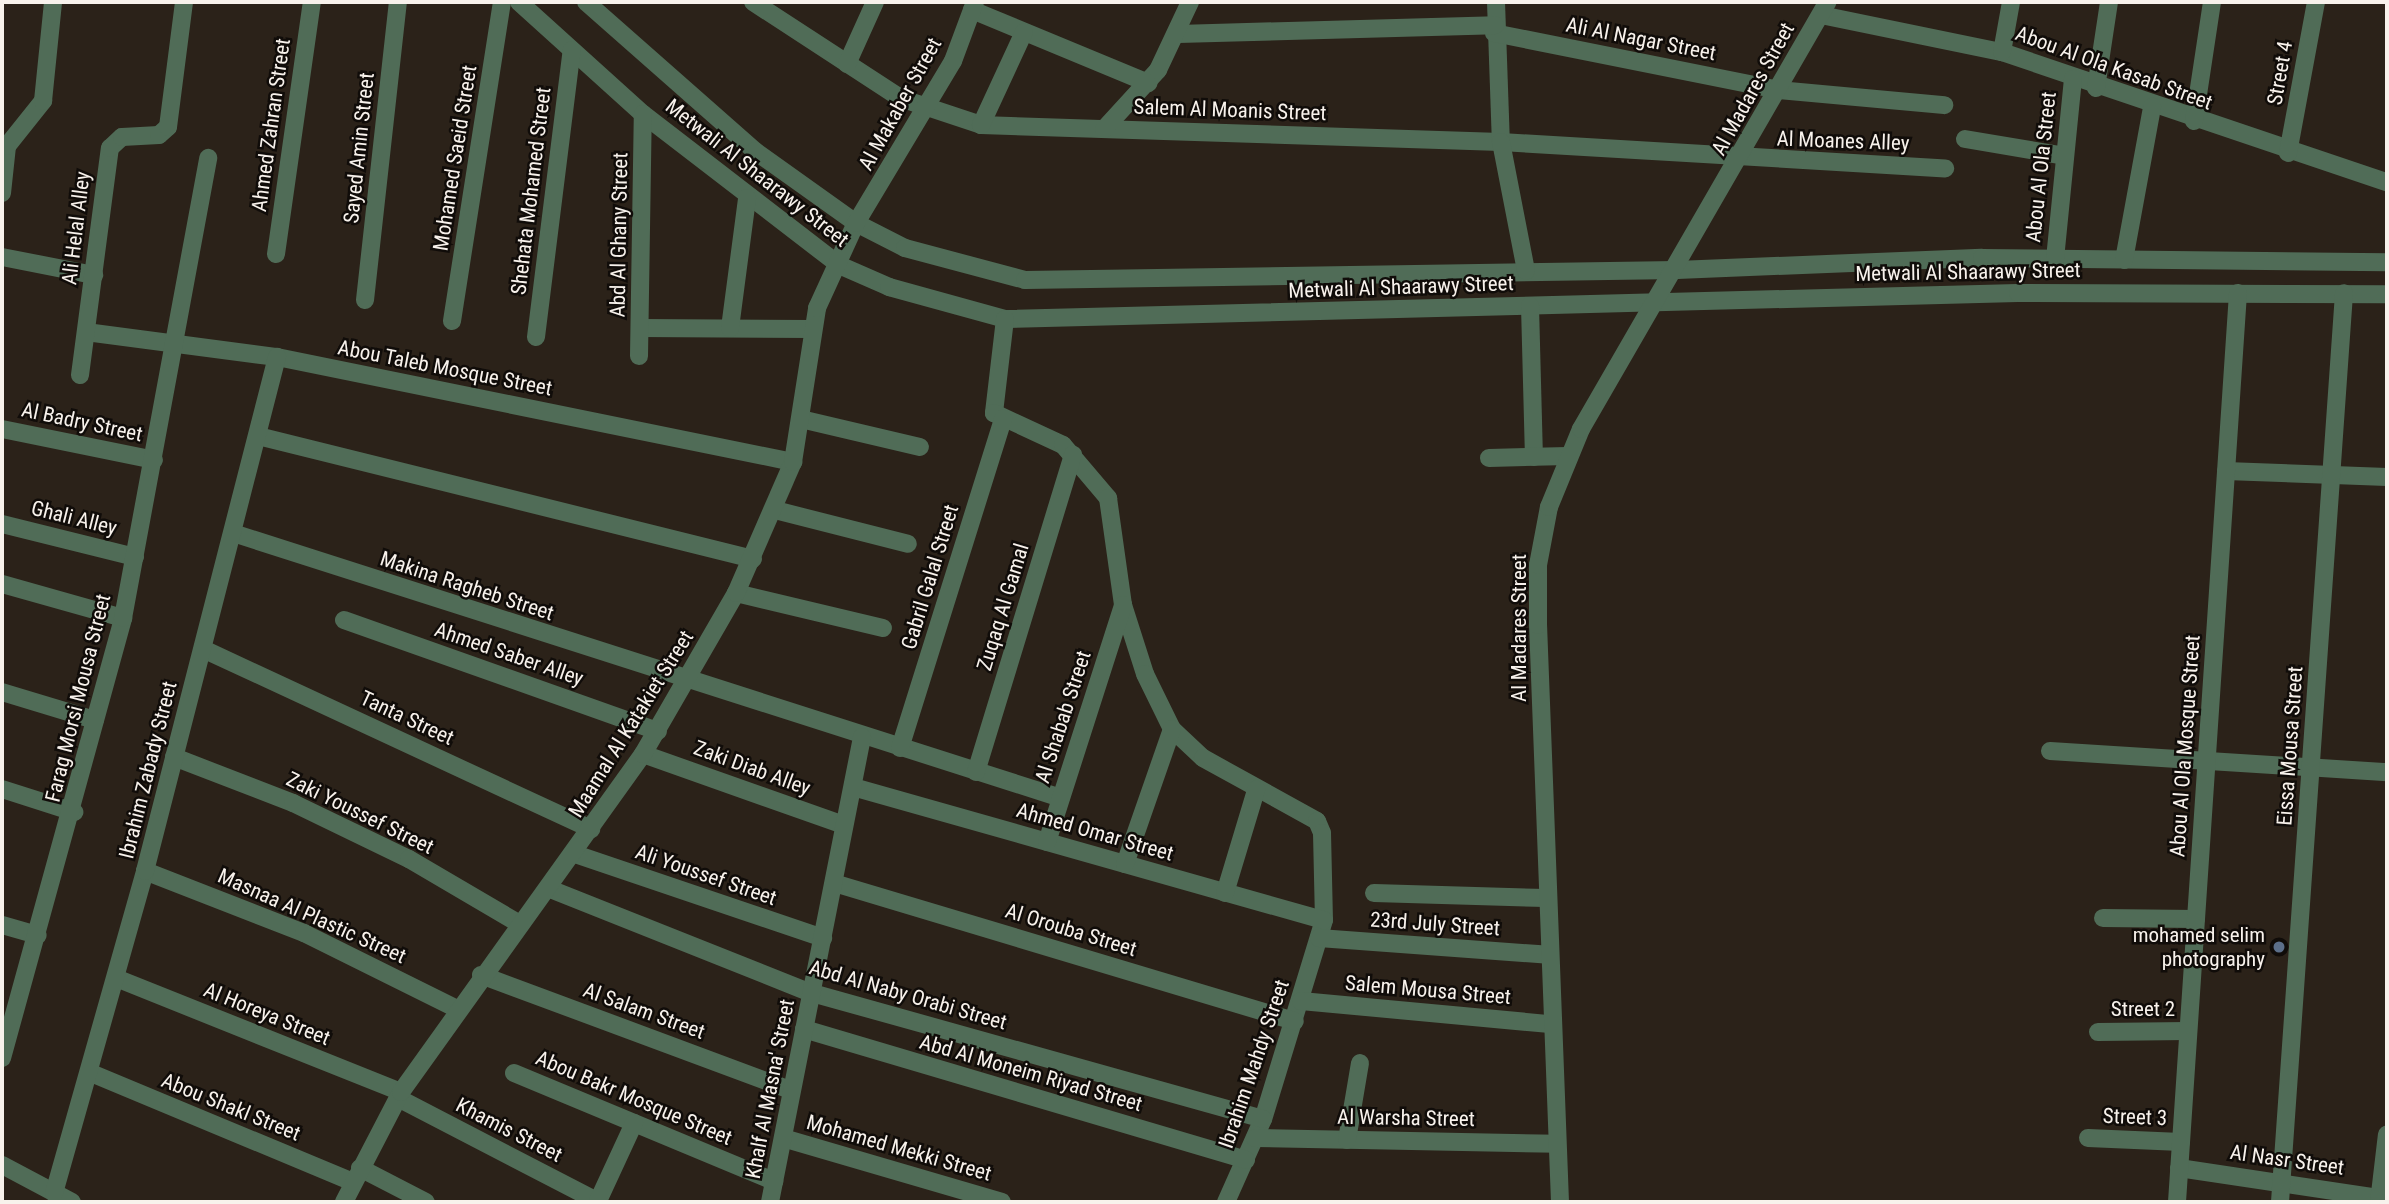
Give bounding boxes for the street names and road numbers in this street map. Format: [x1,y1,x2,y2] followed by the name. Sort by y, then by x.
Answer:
[1564,12,1718,66] street label: Ali Al Nagar Street
[1706,18,1800,160] street label: Al Madares Street
[2012,21,2216,115] street label: Abou Al Ola Kasab Street
[853,33,947,175] street label: Al Makaber Street
[246,37,296,213] street label: Ahmed Zahran Street
[2262,39,2298,107] street label: Street 4
[428,63,482,253] street label: Mohamed Saeid Street
[339,71,379,225] street label: Sayed Amin Street
[506,86,556,296] street label: Shehata Mohamed Street
[2021,90,2061,244] street label: Abou Al Ola Street
[660,94,854,252] street label: Metwali Al Shaarawy Street
[1133,94,1327,126] street label: Salem Al Moanis Street
[1776,126,1910,156] street label: Al Moanes Alley
[605,152,633,318] street label: Abd Al Ghany Street
[57,170,95,286] street label: Ali Helal Alley
[1855,257,2081,287] street label: Metwali Al Shaarawy Street
[1288,270,1514,304] street label: Metwali Al Shaarawy Street
[336,335,554,401] street label: Abou Taleb Mosque Street
[19,397,145,447] street label: Al Badry Street
[29,495,119,541] street label: Ghali Alley
[896,502,964,652] street label: Gabril Galal Street
[972,540,1034,674] street label: Zuqaq Al Gamal
[377,546,557,626] street label: Makina Ragheb Street
[1506,554,1532,702] street label: Al Madares Street
[40,591,116,805] street label: Farag Morsi Mousa Street
[431,617,587,691] street label: Ahmed Saber Alley
[563,626,699,822] street label: Maamal Al Katakiet Street
[2165,634,2205,858] street label: Abou Al Ola Mosque Street
[1030,648,1096,786] street label: Al Shabab Street
[2272,666,2308,826] street label: Eissa Mousa Street
[114,679,182,861] street label: Ibrahim Zabady Street
[356,685,458,751] street label: Tanta Street
[690,735,814,801] street label: Zaki Diab Alley
[282,766,438,860] street label: Zaki Youssef Street
[1014,798,1176,866] street label: Ahmed Omar Street
[632,839,780,911] street label: Ali Youssef Street
[214,863,410,969] street label: Masnaa Al Plastic Street
[1002,898,1140,962] street label: Al Orouba Street
[1369,907,1501,941] street label: 23rd July Street
[806,955,1010,1035] street label: Abd Al Naby Orabi Street
[1344,970,1512,1010] street label: Salem Mousa Street
[1213,976,1295,1152] street label: Ibrahim Mahdy Street
[200,977,334,1051] street label: Al Horeya Street
[580,977,708,1045] street label: Al Salam Street
[2111,996,2175,1022] street label: Street 2
[740,997,800,1181] street label: Khalf Al Masna' Street
[917,1029,1145,1117] street label: Abd Al Moneim Riyad Street
[532,1045,736,1151] street label: Abou Bakr Mosque Street
[158,1068,304,1146] street label: Abou Shakl Street
[452,1092,566,1168] street label: Khamis Street
[2102,1103,2168,1131] street label: Street 3
[1337,1104,1475,1132] street label: Al Warsha Street
[804,1110,994,1186] street label: Mohamed Mekki Street
[2228,1140,2346,1180] street label: Al Nasr Street

